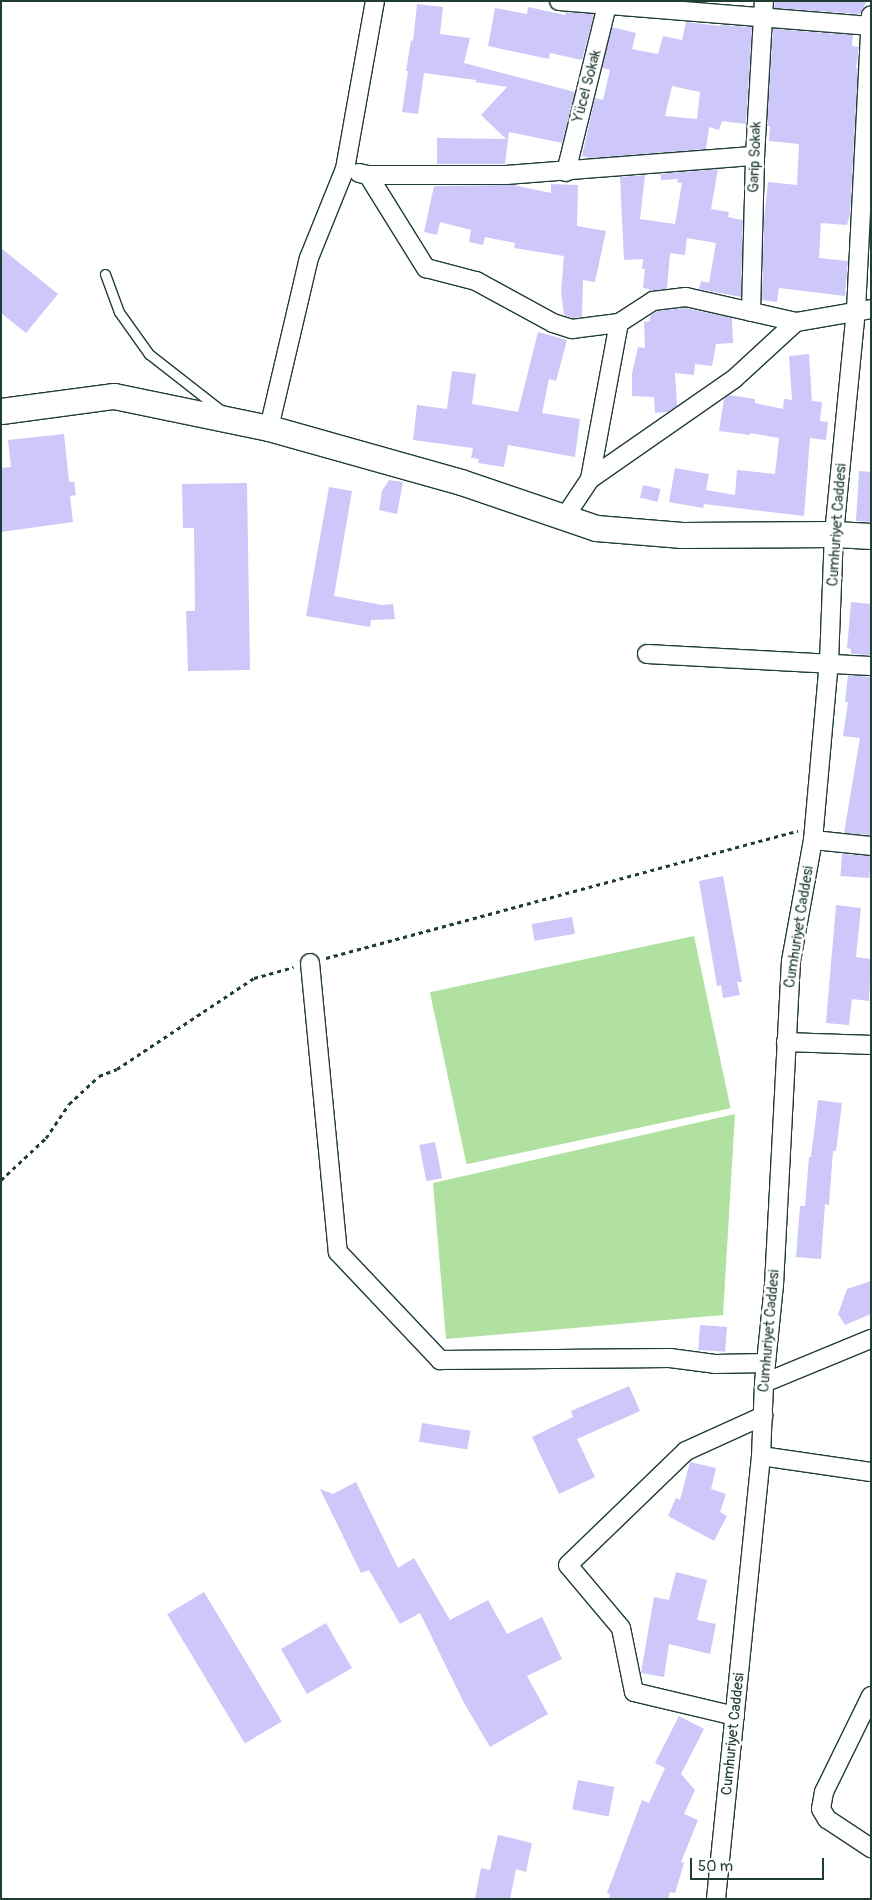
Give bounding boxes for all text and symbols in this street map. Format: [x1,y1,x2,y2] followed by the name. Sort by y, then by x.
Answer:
[569,48,605,124] street label: Yücel Sokak
[745,121,765,193] street label: Garip Sokak
[824,463,850,587] street label: Cumhuriyet Caddesi
[780,865,818,989] street label: Cumhuriyet Caddesi
[755,1269,783,1393] street label: Cumhuriyet Caddesi
[718,1672,748,1796] street label: Cumhuriyet Caddesi
[692,1848,826,1880] scale bar
[698,1857,733,1876] text: 50 m

